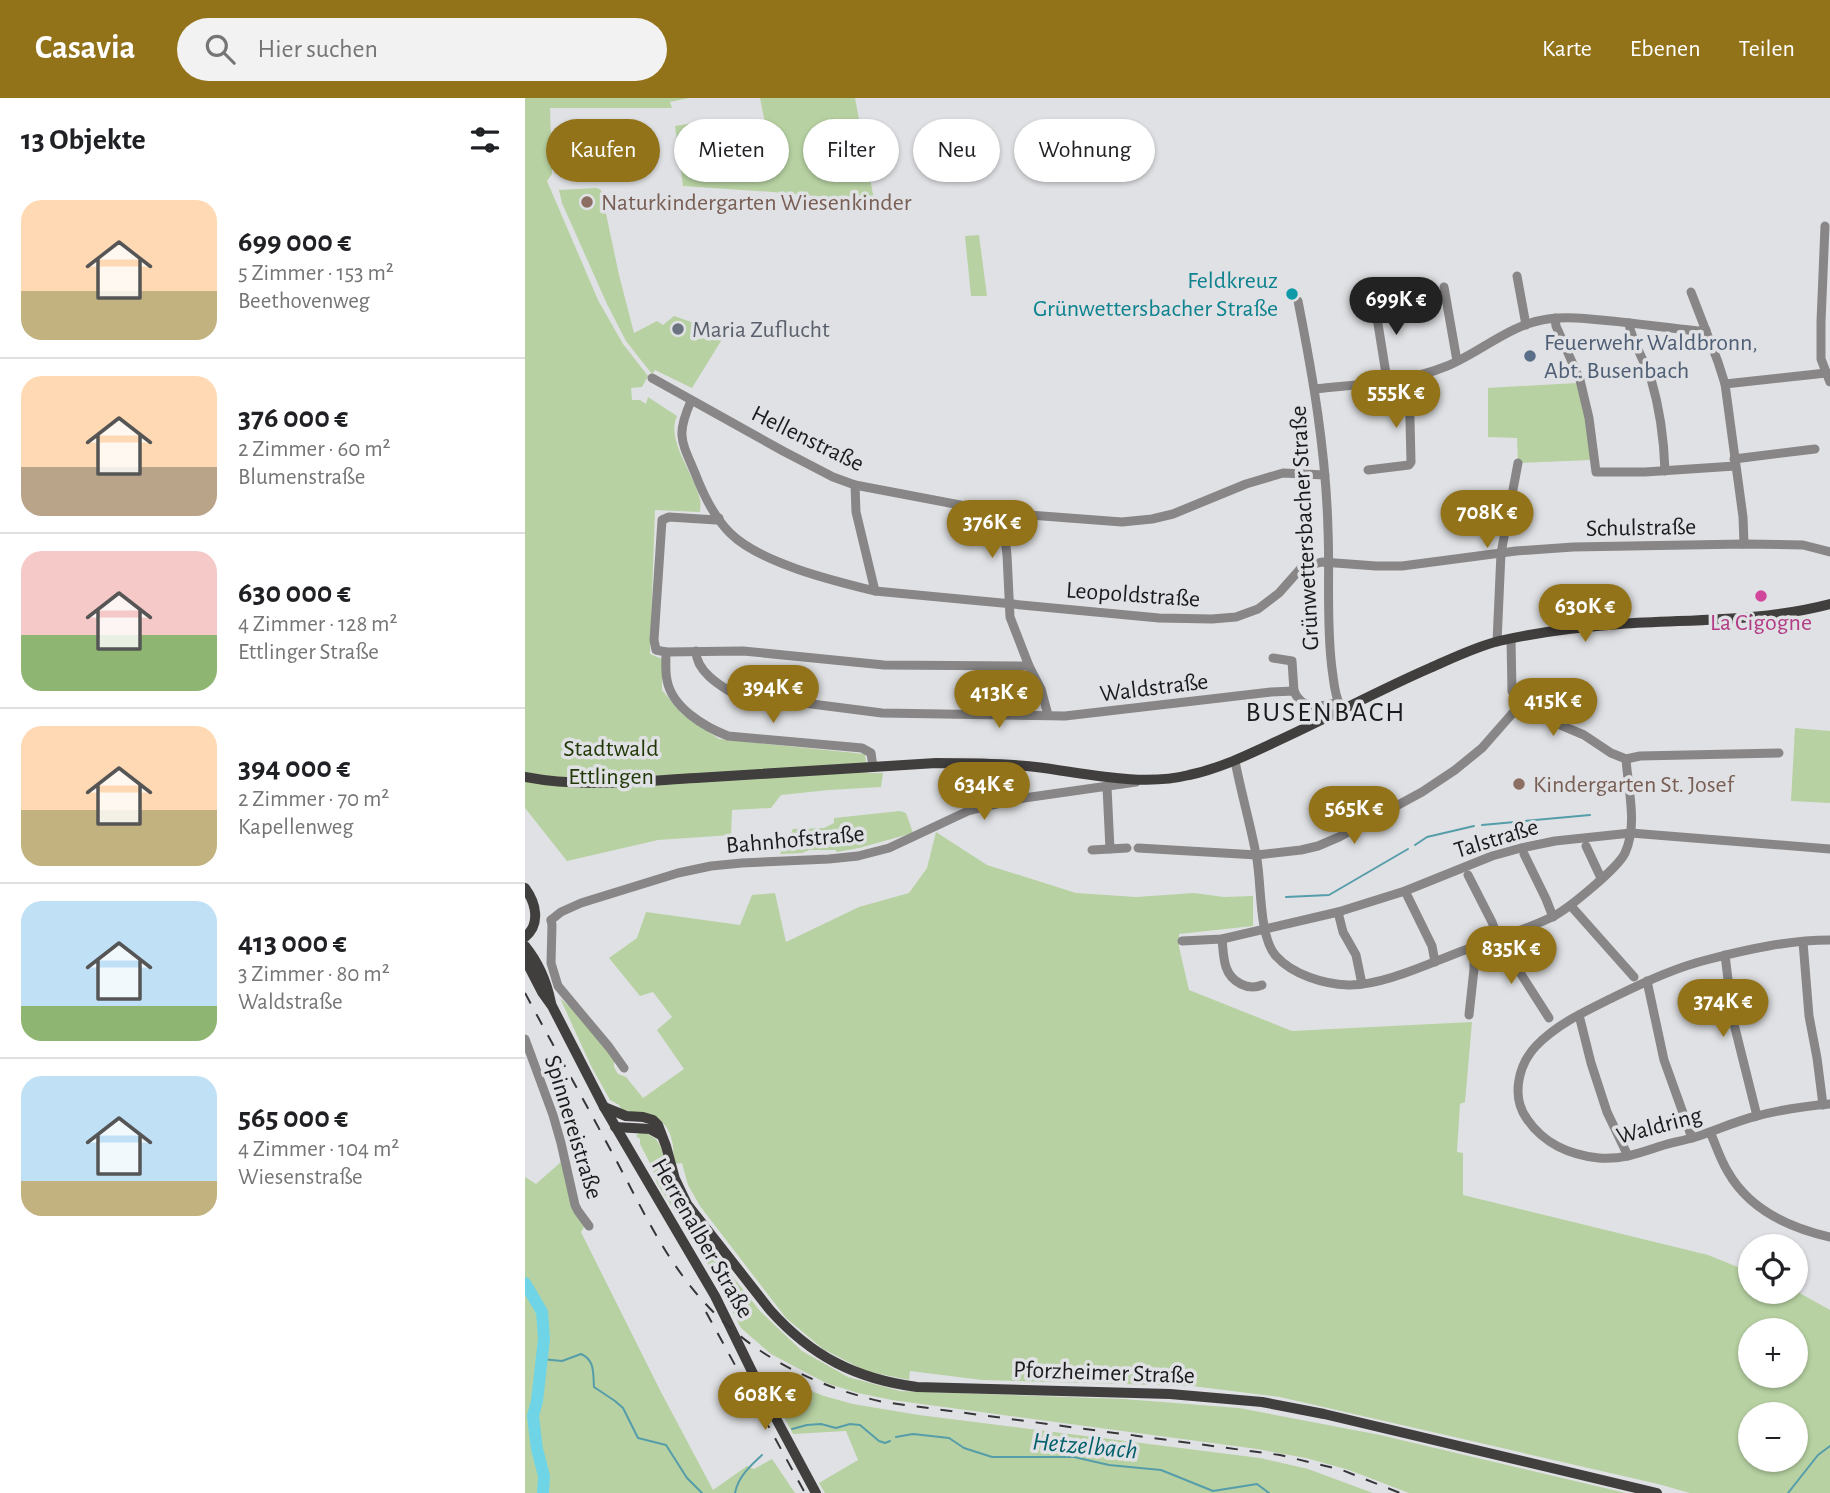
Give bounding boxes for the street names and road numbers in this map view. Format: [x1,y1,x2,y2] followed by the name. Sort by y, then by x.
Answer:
[748,401,868,476] street label: Hellenstraße
[1287,405,1323,651] street label: Grünwettersbacher Straße
[1586,515,1696,541] street label: Schulstraße
[1065,578,1201,612] street label: Leopoldstraße
[1099,669,1210,707] street label: Waldstraße
[1451,815,1541,863] street label: Talstraße
[725,822,865,858] street label: Bahnhofstraße
[540,1053,606,1202] street label: Spinnereistraße
[1614,1103,1705,1149] street label: Waldring
[647,1155,758,1322] street label: Herrenalber Straße
[1013,1358,1195,1388] street label: Pforzheimer Straße

